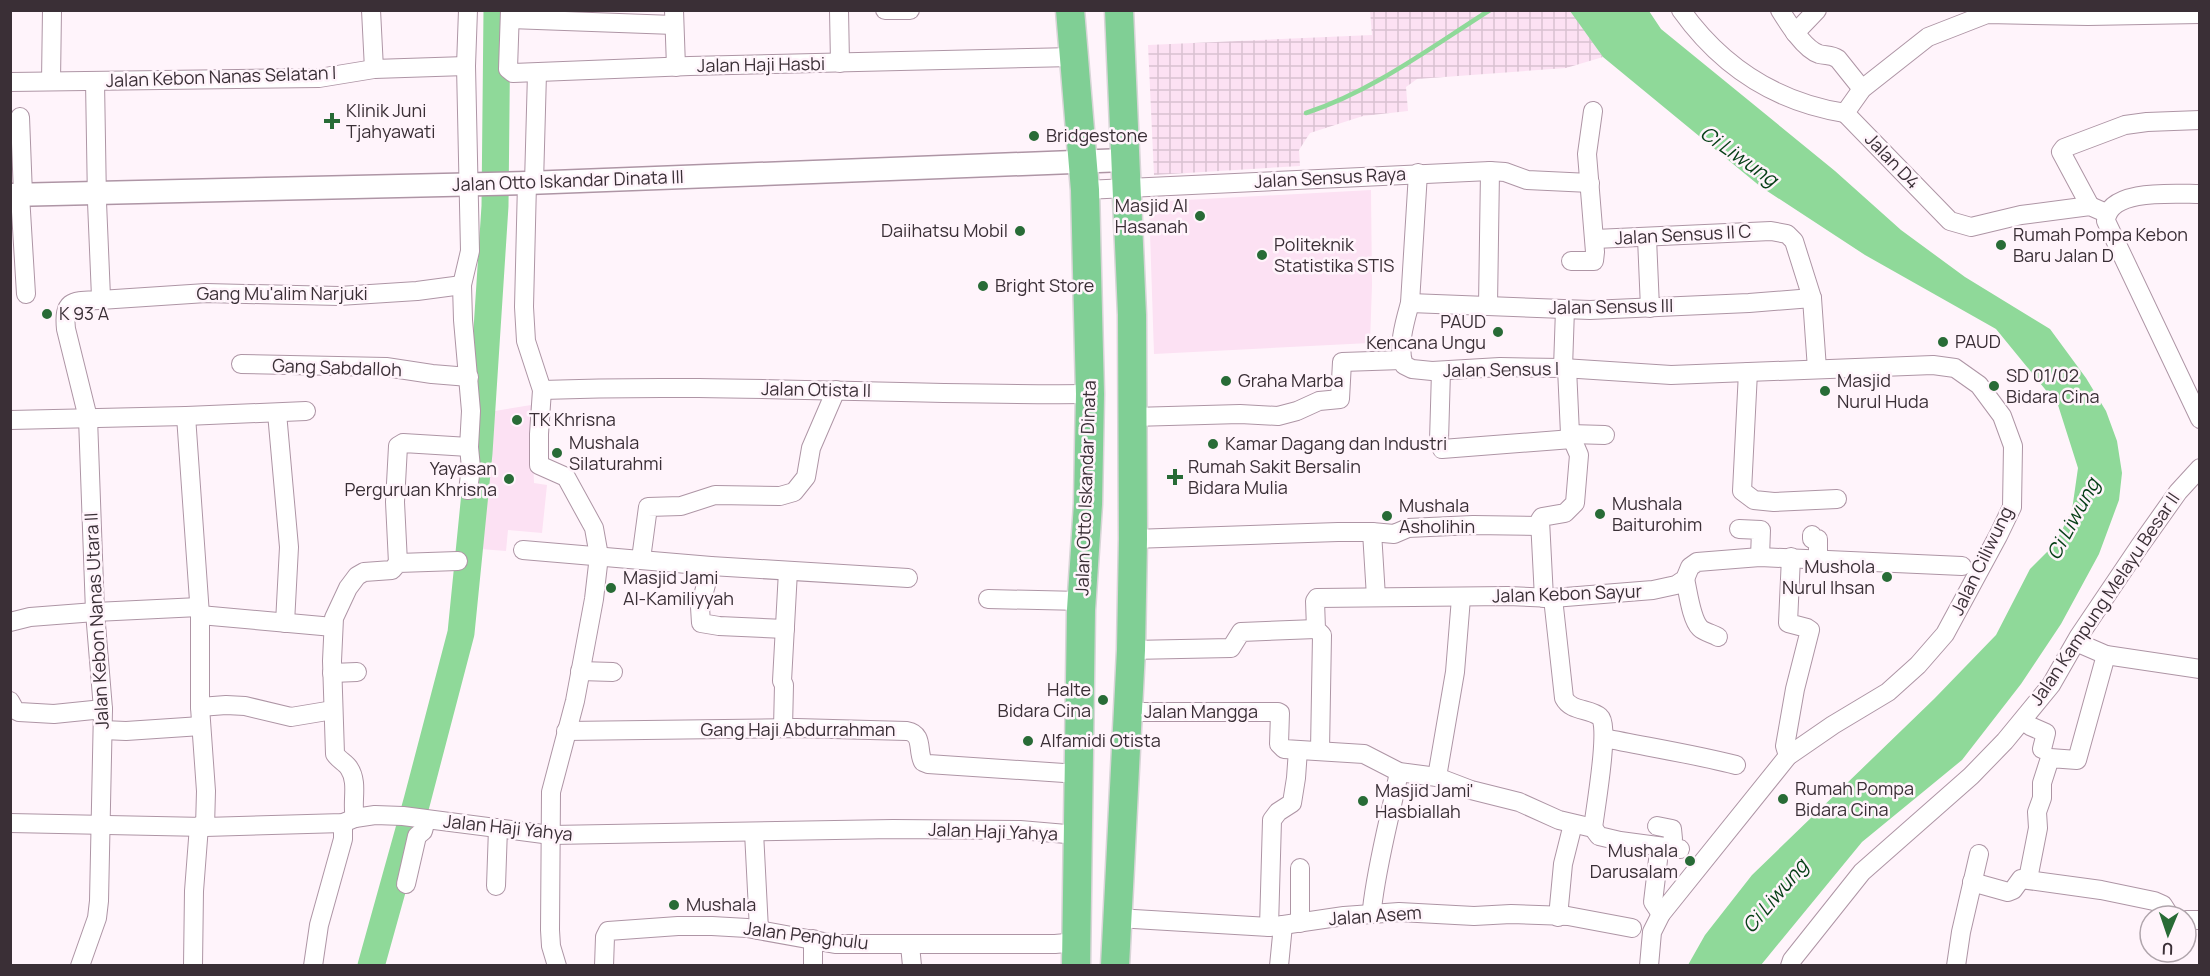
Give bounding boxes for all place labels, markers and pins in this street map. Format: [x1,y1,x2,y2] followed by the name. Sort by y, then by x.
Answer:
[346,98,435,143] place label: Klinik Juni Tjahyawati
[323,112,341,130] marker: Klinik Juni Tjahyawati
[1046,123,1148,147] place label: Bridgestone
[1027,129,1041,143] marker: Bridgestone
[1115,193,1188,238] place label: Masjid Al Hasanah
[1193,209,1207,223] marker: Masjid Al Hasanah
[881,218,1008,242] place label: Daiihatsu Mobil
[2013,222,2188,267] place label: Rumah Pompa Kebon Baru Jalan D
[1013,224,1027,238] marker: Daiihatsu Mobil
[1274,232,1394,277] place label: Politeknik Statistika STIS
[1994,238,2008,252] marker: Rumah Pompa Kebon Baru Jalan D
[1255,248,1269,262] marker: Politeknik Statistika STIS
[995,273,1094,297] place label: Bright Store
[976,279,990,293] marker: Bright Store
[59,301,110,325] place label: K 93 A
[40,307,54,321] marker: K 93 A
[1366,309,1486,354] place label: PAUD Kencana Ungu
[1491,325,1505,339] marker: PAUD Kencana Ungu
[1955,329,2001,353] place label: PAUD
[1936,335,1950,349] marker: PAUD
[2006,363,2099,408] place label: SD 01/02 Bidara Cina
[1238,368,1343,392] place label: Graha Marba
[1837,368,1929,413] place label: Masjid Nurul Huda
[1219,374,1233,388] marker: Graha Marba
[1987,379,2001,393] marker: SD 01/02 Bidara Cina
[1818,384,1832,398] marker: Masjid Nurul Huda
[529,407,616,431] place label: TK Khrisna
[510,413,524,427] marker: TK Khrisna
[569,430,663,475] place label: Mushala Silaturahmi
[1225,431,1447,455] place label: Kamar Dagang dan Industri
[1206,437,1220,451] marker: Kamar Dagang dan Industri
[550,446,564,460] marker: Mushala Silaturahmi
[1188,454,1361,499] place label: Rumah Sakit Bersalin Bidara Mulia
[345,456,497,501] place label: Yayasan Perguruan Khrisna
[1166,468,1184,486] marker: Rumah Sakit Bersalin Bidara Mulia
[502,472,516,486] marker: Yayasan Perguruan Khrisna
[1612,491,1702,536] place label: Mushala Baiturohim
[1399,493,1475,538] place label: Mushala Asholihin
[1593,507,1607,521] marker: Mushala Baiturohim
[1380,509,1394,523] marker: Mushala Asholihin
[1782,554,1875,599] place label: Mushola Nurul Ihsan
[623,565,734,610] place label: Masjid Jami Al-Kamiliyyah
[1880,570,1894,584] marker: Mushola Nurul Ihsan
[604,581,618,595] marker: Masjid Jami Al-Kamiliyyah
[998,677,1091,722] place label: Halte Bidara Cina
[1096,693,1110,707] marker: Halte Bidara Cina
[1040,728,1161,752] place label: Alfamidi Otista
[1021,734,1035,748] marker: Alfamidi Otista
[1795,776,1914,821] place label: Rumah Pompa Bidara Cina
[1375,778,1474,823] place label: Masjid Jami' Hasbiallah
[1776,792,1790,806] marker: Rumah Pompa Bidara Cina
[1356,794,1370,808] marker: Masjid Jami' Hasbiallah
[1590,838,1678,883] place label: Mushala Darusalam
[1683,854,1697,868] marker: Mushala Darusalam
[686,892,756,916] place label: Mushala
[667,898,681,912] marker: Mushala

